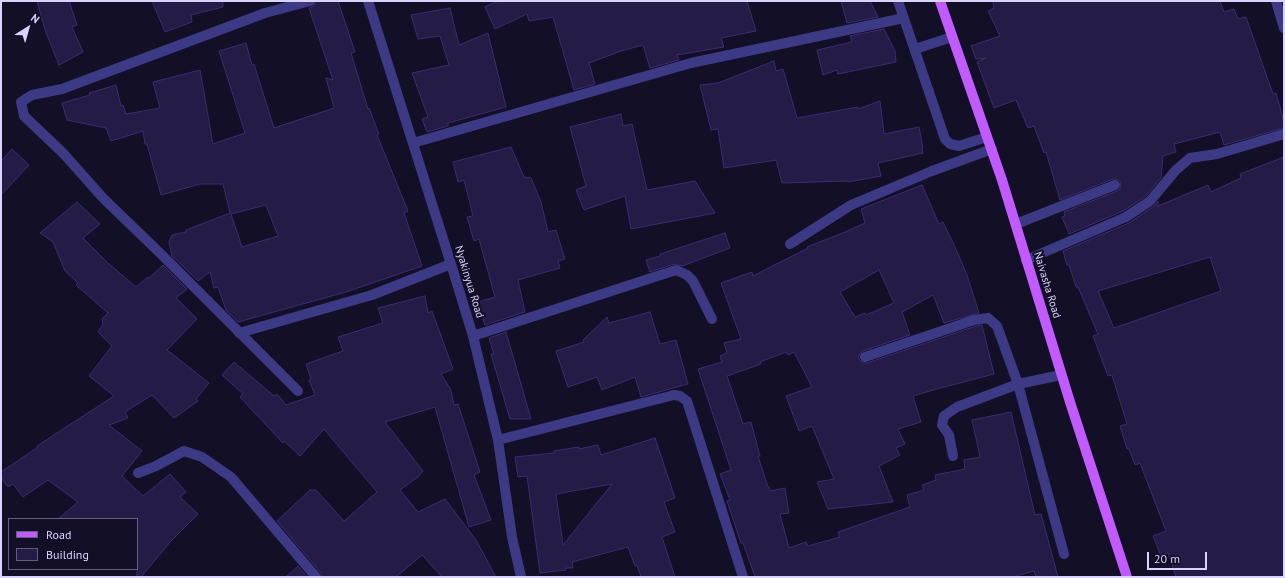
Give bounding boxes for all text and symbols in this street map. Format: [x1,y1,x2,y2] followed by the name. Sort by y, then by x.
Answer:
[8,8,48,48] north arrow
[28,11,42,26] text: N
[452,244,486,320] street label: Nyakinyua Road
[1031,250,1063,320] street label: Naivasha Road
[8,518,138,570] legend
[46,527,71,542] text: Road
[1149,544,1209,570] scale bar
[46,547,89,562] text: Building
[1154,551,1180,566] text: 20 m

